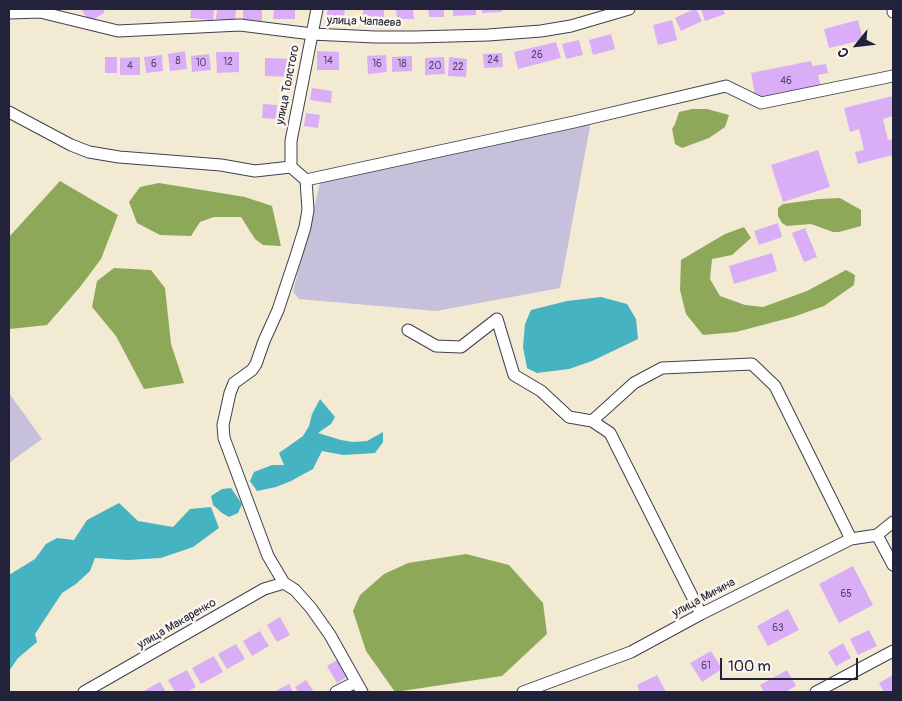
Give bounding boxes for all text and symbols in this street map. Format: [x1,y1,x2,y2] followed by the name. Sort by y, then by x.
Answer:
[327,14,401,30] street label: улица Чапаева
[832,20,882,70] north arrow
[273,44,303,126] street label: улица Толстого
[834,45,853,60] text: С
[531,49,543,61] house number: 26
[487,54,499,66] house number: 24
[175,55,181,67] house number: 8
[323,55,333,67] house number: 14
[223,56,233,68] house number: 12
[196,57,206,69] house number: 10
[151,58,157,70] house number: 6
[372,58,382,70] house number: 16
[398,58,406,70] house number: 18
[127,60,133,72] house number: 4
[429,60,441,72] house number: 20
[452,61,464,73] house number: 22
[780,75,792,87] house number: 46
[670,575,738,621] street label: улица Минина
[840,588,852,600] house number: 65
[135,596,219,652] street label: улица Макаренко
[772,622,784,634] house number: 63
[722,648,860,680] scale bar
[728,657,771,676] text: 100 m
[701,660,711,672] house number: 61

